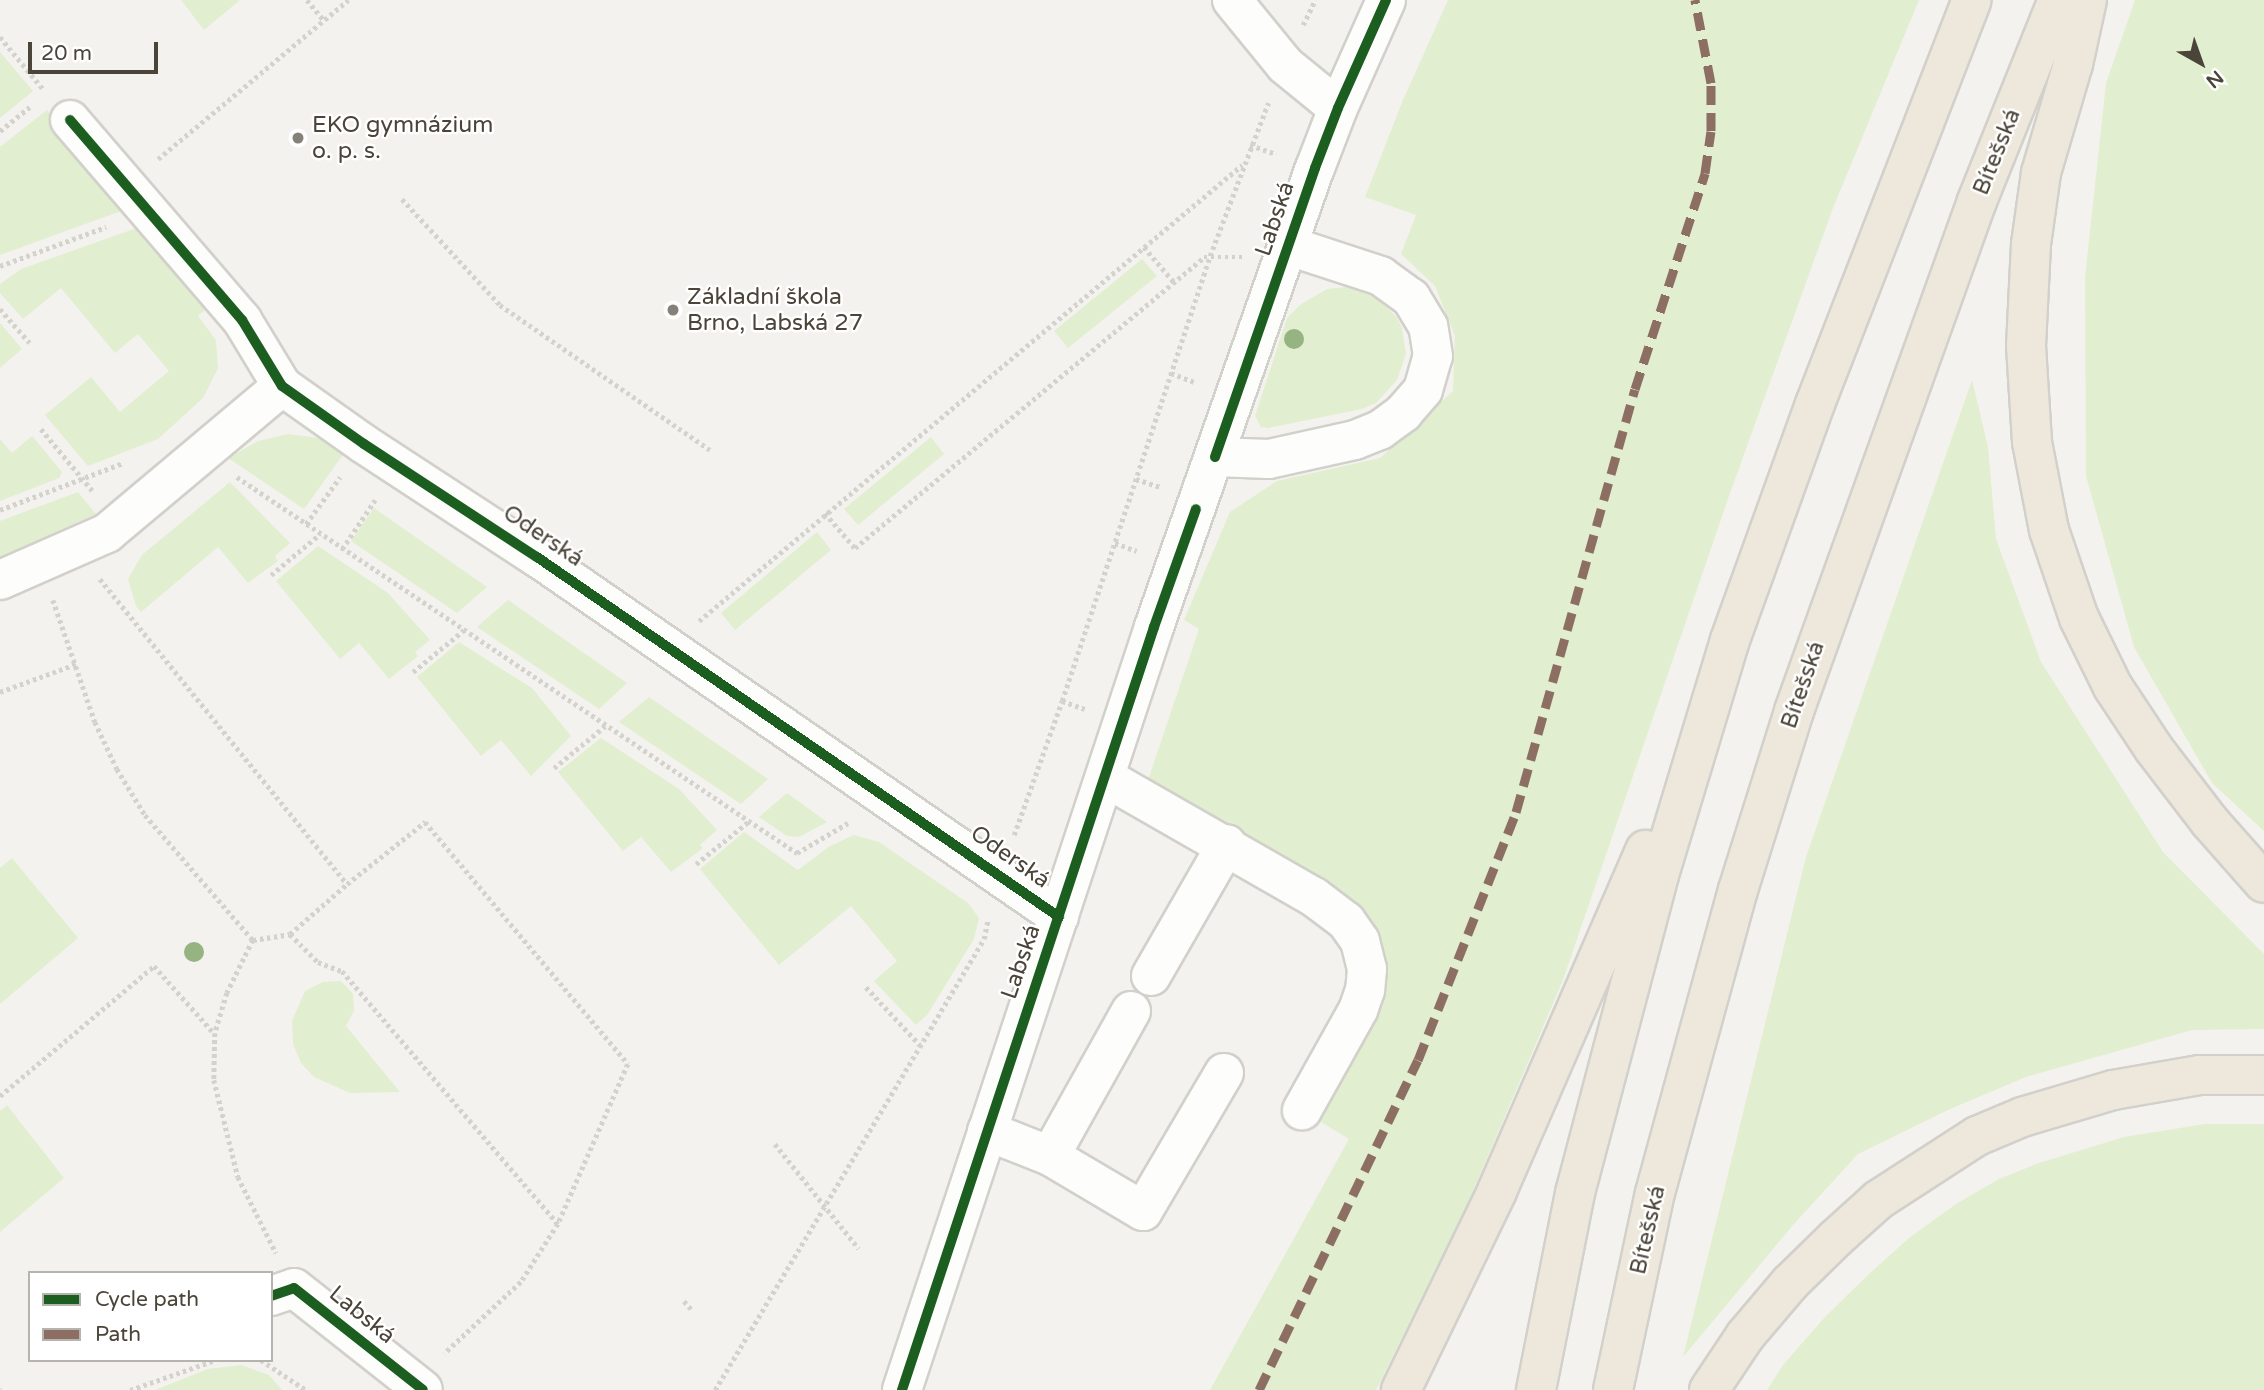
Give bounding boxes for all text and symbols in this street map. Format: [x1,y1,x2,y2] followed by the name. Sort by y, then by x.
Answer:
[32,28,161,72] scale bar
[2166,28,2236,98] north arrow
[41,41,92,66] text: 20 m
[2202,66,2227,92] text: N
[1967,105,2027,199] street label: Bítešská
[312,111,493,165] place label: EKO gymnázium o. p. s.
[290,130,306,146] marker: EKO gymnázium o. p. s.
[1249,178,1301,260] street label: Labská
[687,283,863,337] place label: Základní škola Brno, Labská 27
[665,302,681,318] marker: Základní škola Brno, Labská 27
[498,499,588,573] street label: Oderská
[1775,638,1831,732] street label: Bítešská
[965,820,1055,894] street label: Oderská
[995,921,1047,1003] street label: Labská
[1624,1183,1672,1277] street label: Bítešská
[28,1271,273,1362] legend
[323,1280,401,1350] street label: Labská
[95,1287,199,1312] text: Cycle path
[95,1322,141,1347] text: Path

